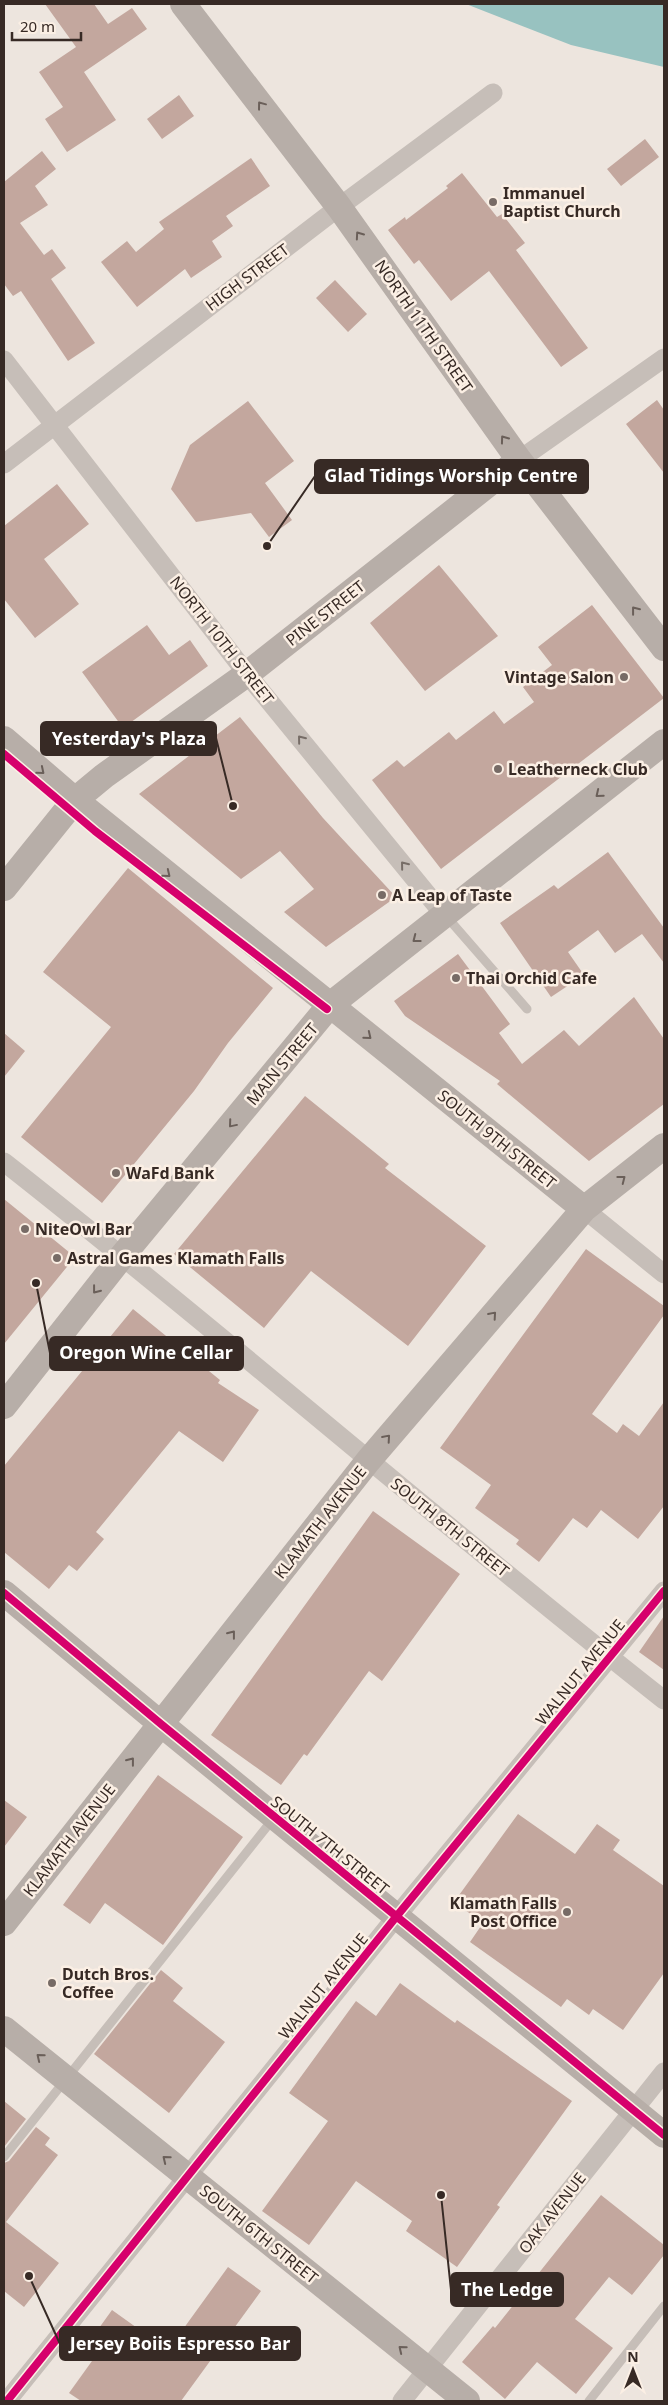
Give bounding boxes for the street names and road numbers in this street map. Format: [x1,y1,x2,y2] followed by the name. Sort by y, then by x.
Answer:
[201,238,293,316] street label: HIGH STREET
[370,255,478,397] street label: NORTH 11TH STREET
[165,571,279,709] street label: NORTH 10TH STREET
[281,575,369,651] street label: PINE STREET
[241,1018,323,1110] street label: MAIN STREET
[433,1084,561,1194] street label: SOUTH 9TH STREET
[269,1461,371,1583] street label: KLAMATH AVENUE
[386,1472,514,1582] street label: SOUTH 8TH STREET
[530,1614,630,1730] street label: WALNUT AVENUE
[18,1779,120,1901] street label: KLAMATH AVENUE
[266,1790,394,1900] street label: SOUTH 7TH STREET
[273,1928,373,2044] street label: WALNUT AVENUE
[513,2168,591,2258] street label: OAK AVENUE
[195,2179,323,2289] street label: SOUTH 6TH STREET

